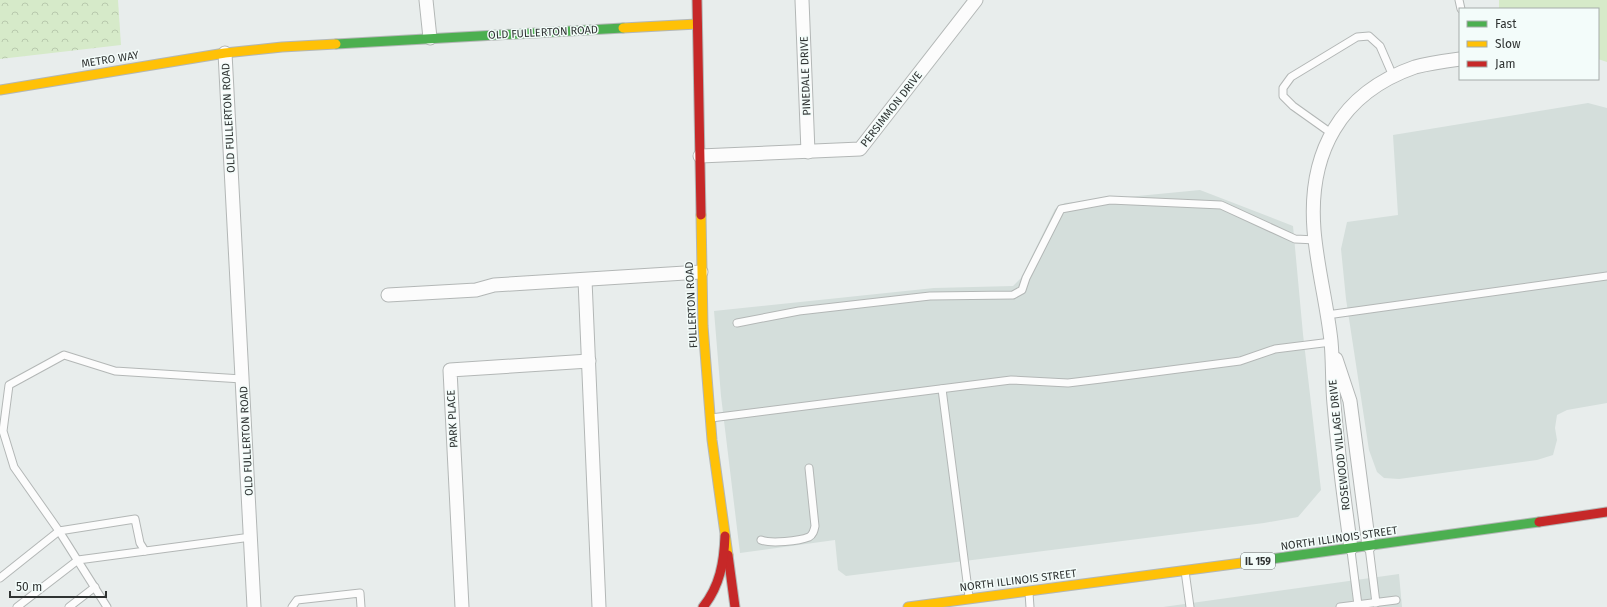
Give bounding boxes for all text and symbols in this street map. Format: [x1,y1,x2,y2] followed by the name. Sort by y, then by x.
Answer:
[1459,8,1599,80] legend
[1495,17,1517,31] text: Fast
[488,23,598,42] street label: OLD FULLERTON ROAD
[798,36,813,116] street label: PINEDALE DRIVE
[1495,37,1521,51] text: Slow
[80,49,140,70] street label: METRO WAY
[1495,57,1515,71] text: Jam
[219,63,238,173] street label: OLD FULLERTON ROAD
[858,69,925,150] street label: PERSIMMON DRIVE
[683,261,700,349] street label: FULLERTON ROAD
[1326,379,1353,511] street label: ROSEWOOD VILLAGE DRIVE
[237,386,256,496] street label: OLD FULLERTON ROAD
[444,389,461,448] street label: PARK PLACE
[1280,524,1399,553] street label: NORTH ILLINOIS STREET
[1241,553,1275,569] road number: IL 159
[959,567,1078,594] street label: NORTH ILLINOIS STREET
[10,573,106,599] scale bar
[16,580,42,594] text: 50 m

